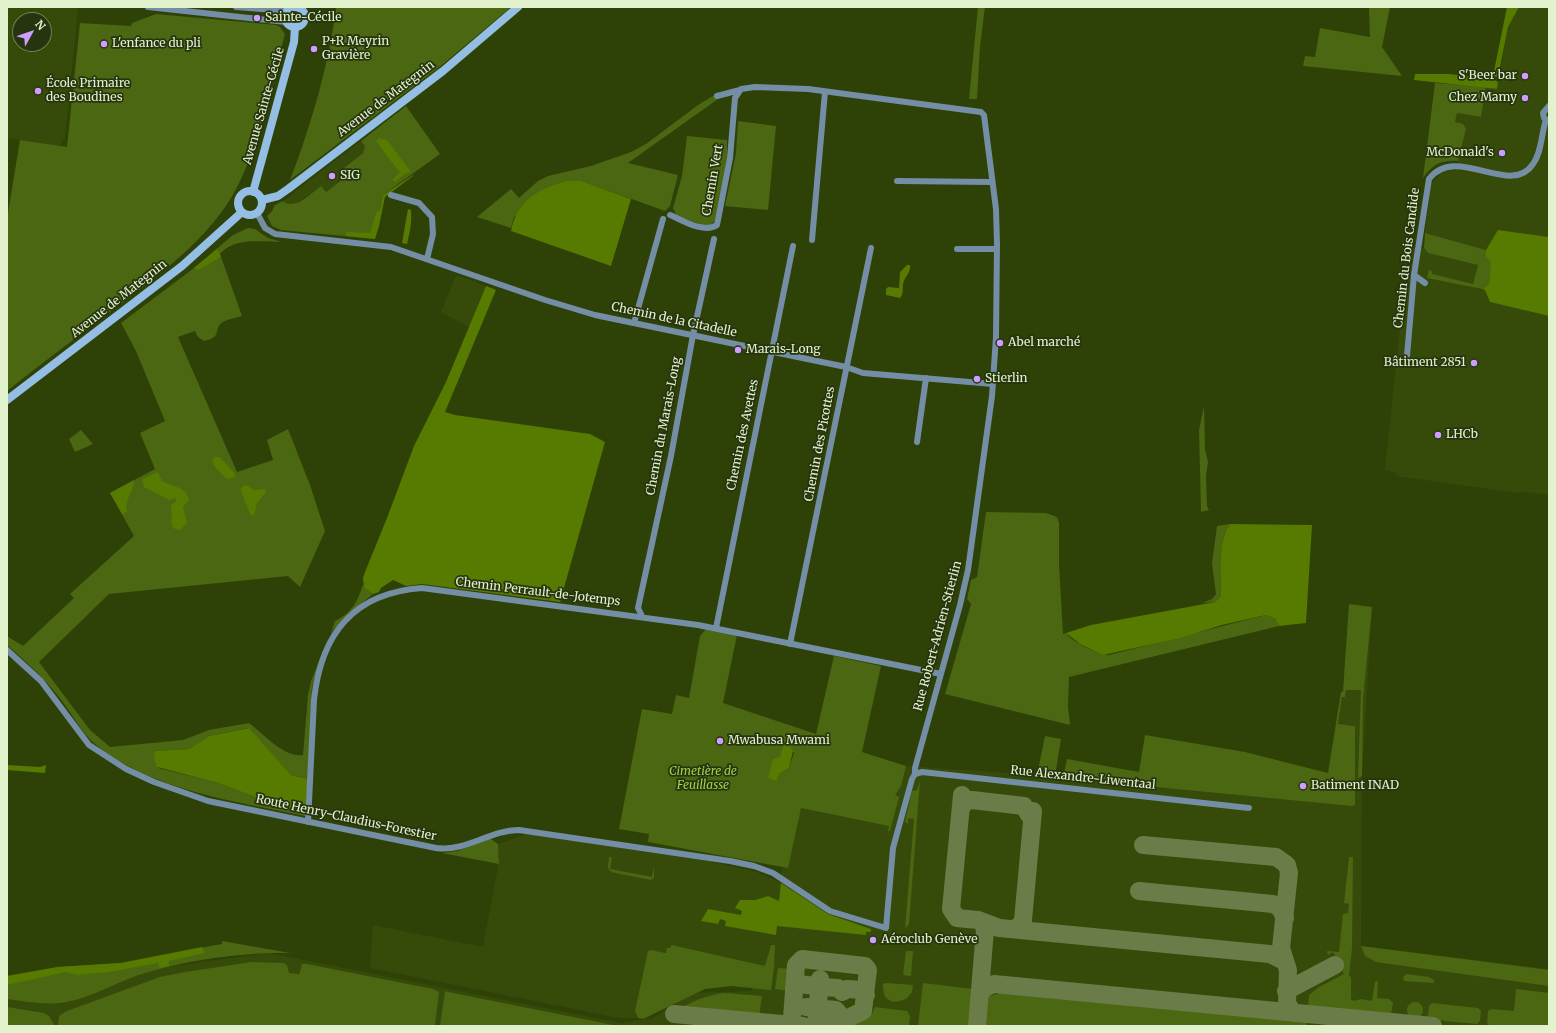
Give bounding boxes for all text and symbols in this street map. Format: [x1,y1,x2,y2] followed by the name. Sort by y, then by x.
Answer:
[265,11,341,25] place label: Sainte-Cécile
[12,12,52,52] north arrow
[252,13,262,23] marker: Sainte-Cécile
[32,17,49,33] text: N
[322,35,389,63] place label: P+R Meyrin Gravière
[112,37,201,51] place label: L'enfance du pli
[99,39,109,49] marker: L'enfance du pli
[309,44,319,54] marker: P+R Meyrin Gravière
[240,46,288,166] street label: Avenue Sainte-Cécile
[335,58,437,140] street label: Avenue de Mategnin
[1458,69,1517,83] place label: S'Beer bar
[1520,71,1530,81] marker: S'Beer bar
[46,77,130,105] place label: École Primaire des Boudines
[33,86,43,96] marker: École Primaire des Boudines
[1449,91,1517,105] place label: Chez Mamy
[1520,93,1530,103] marker: Chez Mamy
[700,143,726,217] street label: Chemin Vert
[1426,146,1494,160] place label: McDonald's
[1497,148,1507,158] marker: McDonald's
[340,169,360,183] place label: SIG
[327,171,337,181] marker: SIG
[1391,187,1423,329] street label: Chemin du Bois Candide
[68,257,170,341] street label: Avenue de Mategnin
[610,300,738,340] street label: Chemin de la Citadelle
[1008,336,1080,350] place label: Abel marché
[995,338,1005,348] marker: Abel marché
[746,343,821,357] place label: Marais-Long
[733,345,743,355] marker: Marais-Long
[644,356,684,496] street label: Chemin du Marais-Long
[1384,356,1466,370] place label: Bâtiment 2851
[1469,358,1479,368] marker: Bâtiment 2851
[985,372,1028,386] place label: Stierlin
[972,374,982,384] marker: Stierlin
[724,378,762,492] street label: Chemin des Avettes
[802,385,838,503] street label: Chemin des Picottes
[1446,428,1478,442] place label: LHCb
[1433,430,1443,440] marker: LHCb
[911,559,965,713] street label: Rue Robert-Adrien-Stierlin
[455,575,621,609] street label: Chemin Perrault-de-Jotemps
[728,734,830,748] place label: Mwabusa Mwami
[715,736,725,746] marker: Mwabusa Mwami
[1010,763,1156,793] street label: Rue Alexandre-Liwentaal
[669,765,737,793] park label: Cimetière de Feuillasse
[1311,779,1399,793] place label: Batiment INAD
[1298,781,1308,791] marker: Batiment INAD
[254,792,438,844] street label: Route Henry-Claudius-Forestier
[881,933,978,947] place label: Aéroclub Genève
[868,935,878,945] marker: Aéroclub Genève

